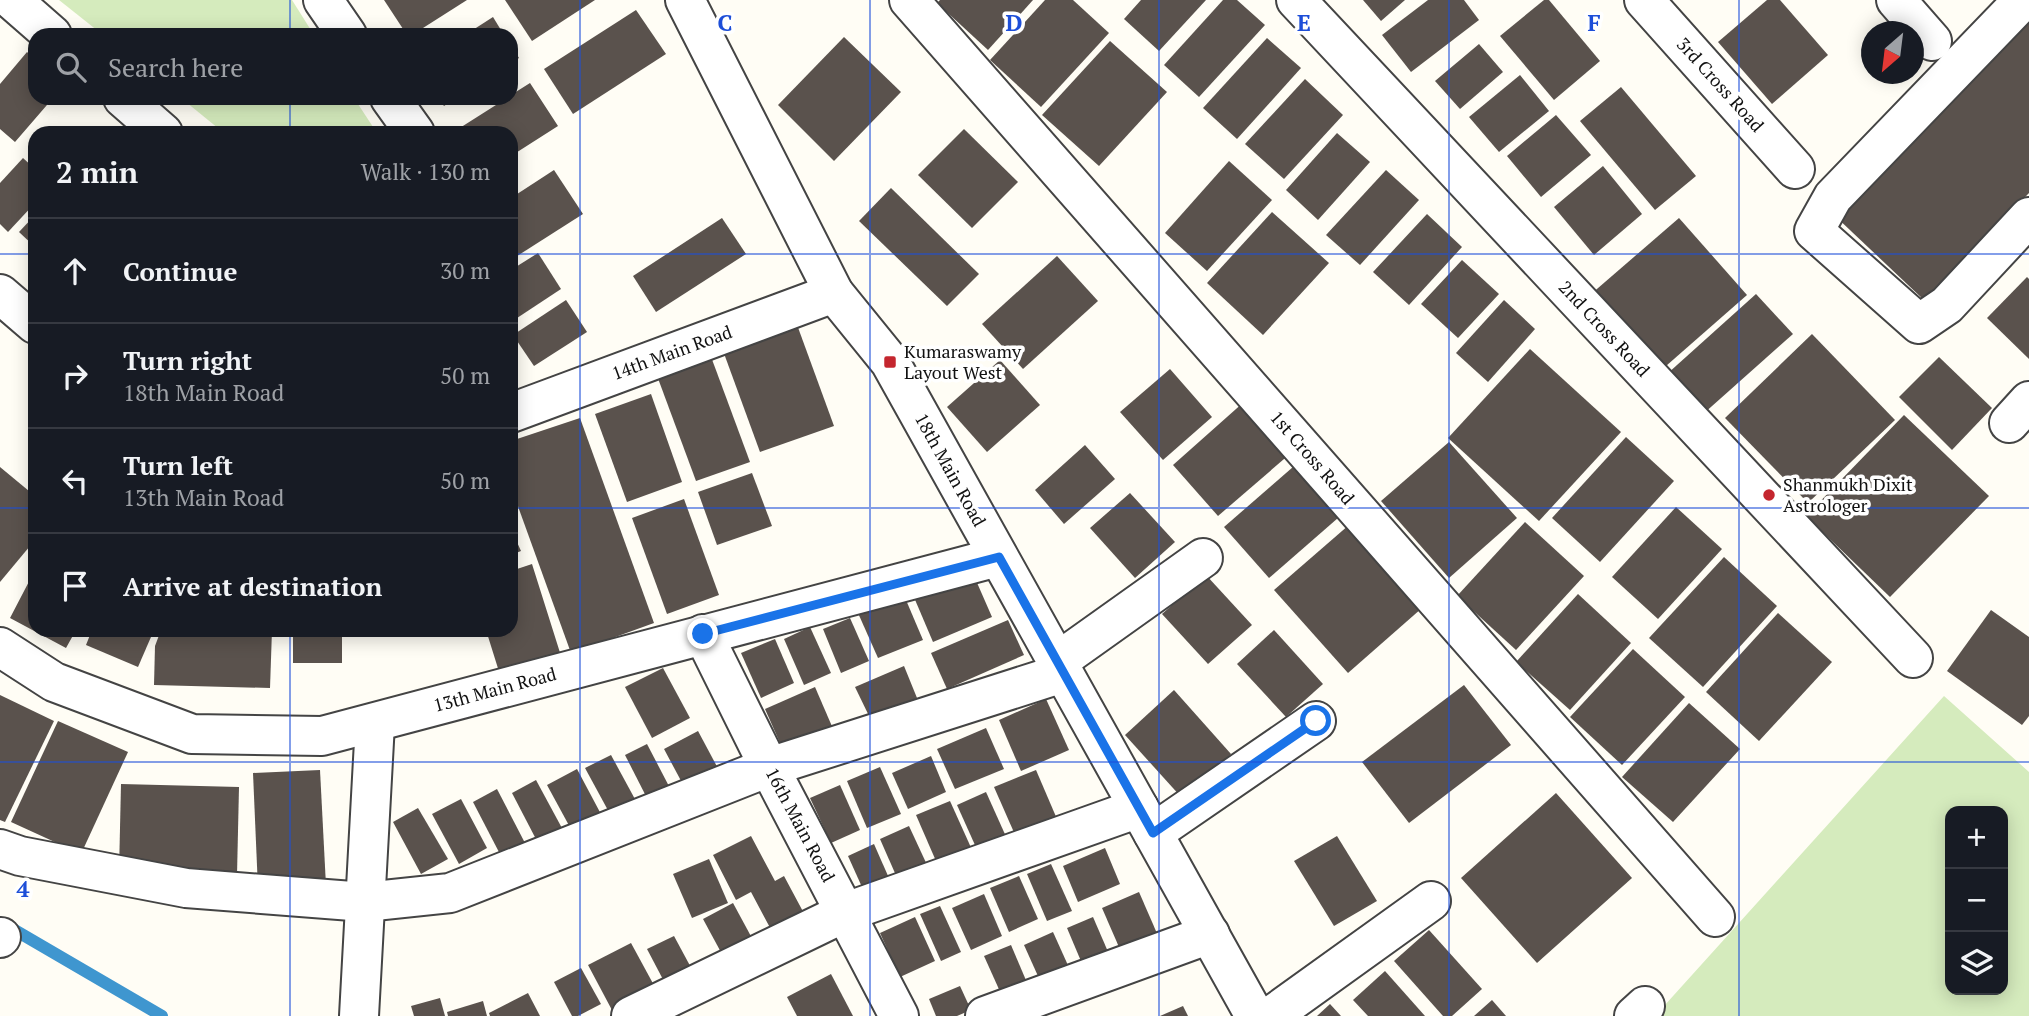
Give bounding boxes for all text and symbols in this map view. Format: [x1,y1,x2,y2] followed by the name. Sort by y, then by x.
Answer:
[718,7,733,38] text: C
[1006,7,1023,38] text: D
[1297,7,1311,38] text: E
[1587,7,1601,38] text: F
[1861,21,1924,84] north arrow
[28,28,518,105] search box
[1672,32,1770,137] street label: 3rd Cross Road
[52,48,90,86] icon: search
[108,50,243,84] text: Search here
[56,152,138,192] text: 2 min
[361,156,490,187] text: Walk · 130 m
[56,252,94,290] icon: ahead
[123,254,237,288] text: Continue
[440,255,490,286] text: 30 m
[1554,275,1656,382] street label: 2nd Cross Road
[608,319,735,385] street label: 14th Main Road
[904,339,1022,384] place label: Kumaraswamy Layout West
[123,343,252,377] text: Turn right
[882,354,898,370] marker: Kumaraswamy Layout West
[56,357,94,395] icon: right
[440,360,490,391] text: 50 m
[123,377,284,408] text: 18th Main Road
[1265,405,1360,509] street label: 1st Cross Road
[910,409,992,531] street label: 18th Main Road
[123,448,233,482] text: Turn left
[56,462,94,500] icon: left
[440,465,490,496] text: 50 m
[1783,472,1913,517] place label: Shanmukh Dixit Astrologer
[123,482,284,513] text: 13th Main Road
[1761,487,1777,503] marker: Shanmukh Dixit Astrologer
[56,567,94,605] icon: arrive
[123,569,382,603] text: Arrive at destination
[687,618,718,649] route end
[431,661,559,717] street label: 13th Main Road
[1300,705,1331,736] route start
[761,763,841,886] street label: 16th Main Road
[1945,806,2008,995] map controls
[1945,806,2008,869] button: +
[1945,869,2008,932] button: −
[17,873,30,904] text: 4
[1945,932,2008,995] button: layers

